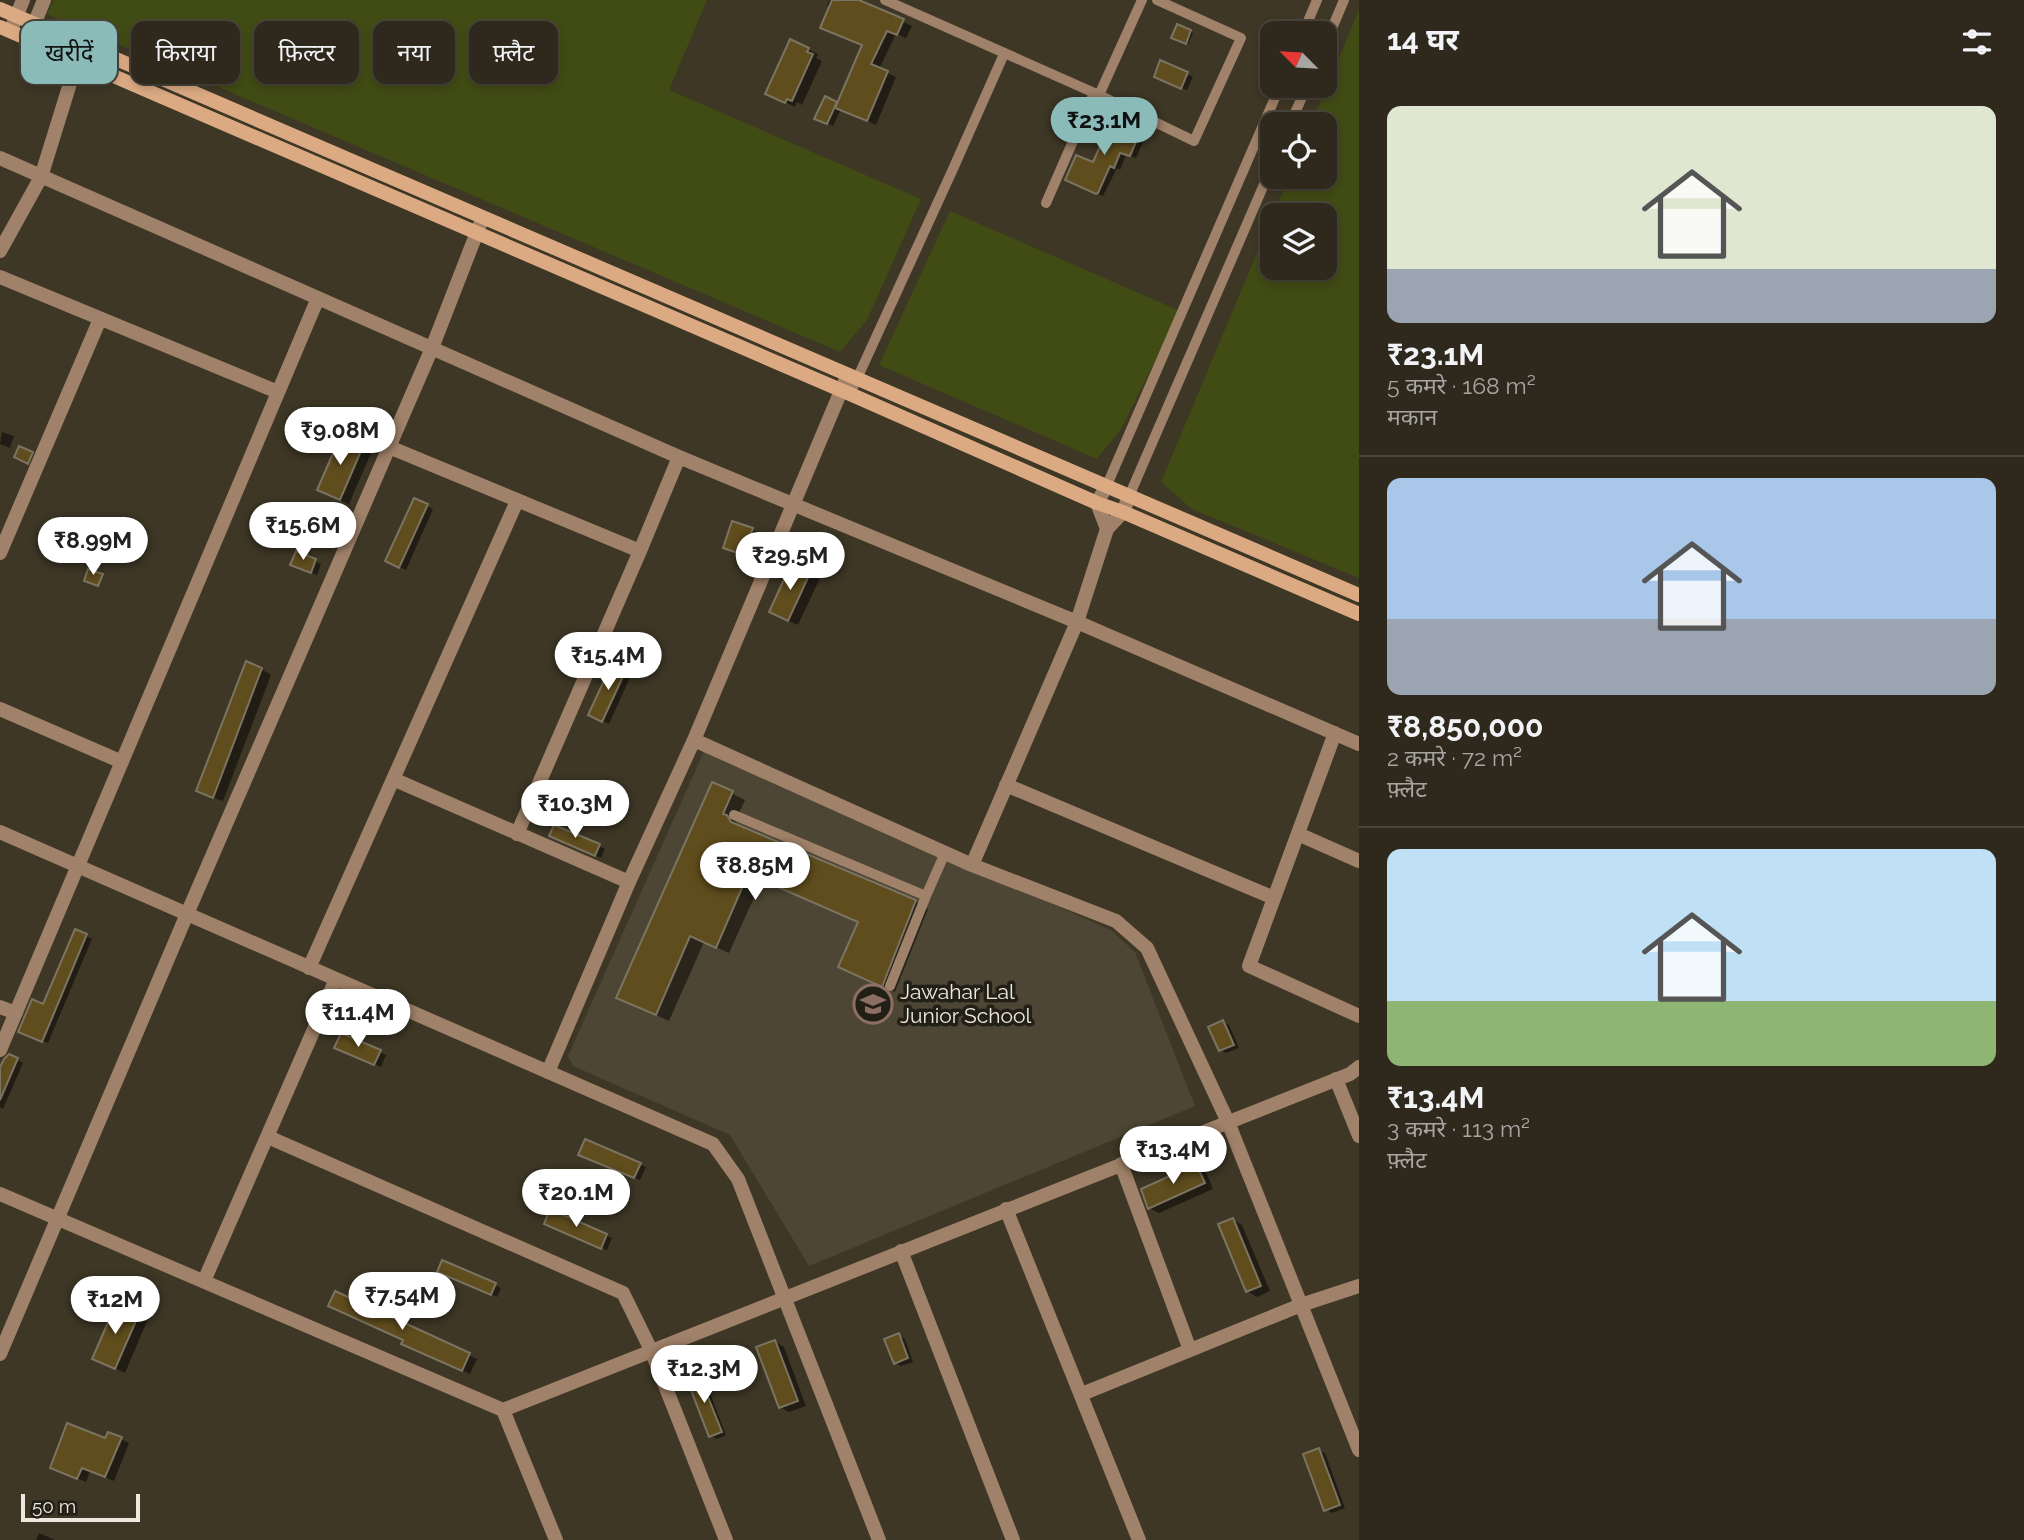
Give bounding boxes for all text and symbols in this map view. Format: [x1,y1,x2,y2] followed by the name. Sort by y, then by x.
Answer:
[21,21,117,84] chip: खरीदें
[131,21,240,84] chip: किराया
[254,21,359,84] chip: फ़िल्टर
[373,21,455,84] chip: नया
[469,21,558,84] chip: फ़्लैट
[1260,21,1337,98] north arrow
[1260,21,1337,280] map controls
[1387,22,1459,57] text: 14 घर
[1958,23,1996,61] icon: filters
[1047,97,1161,157] pin: ₹23.1M
[1067,106,1141,133] text: ₹23.1M
[1260,112,1337,189] button: locate
[1629,151,1755,277] icon: home
[1260,203,1337,280] button: layers
[1387,337,1484,372] text: ₹23.1M
[1387,372,1536,399] text: 5 कमरे · 168 m²
[1387,403,1437,430] text: मकान
[283,407,397,467] pin: ₹9.08M
[301,416,379,443] text: ₹9.08M
[246,503,360,562] pin: ₹15.6M
[265,511,341,538] text: ₹15.6M
[36,518,150,577] pin: ₹8.99M
[1629,523,1755,649] icon: home
[54,526,132,553] text: ₹8.99M
[733,532,847,592] pin: ₹29.5M
[752,541,828,568] text: ₹29.5M
[551,632,665,692] pin: ₹15.4M
[571,641,645,668] text: ₹15.4M
[1387,709,1544,744] text: ₹8,850,000
[1387,744,1522,771] text: 2 कमरे · 72 m²
[1387,775,1427,802] text: फ़्लैट
[518,780,632,840] pin: ₹10.3M
[537,789,613,816] text: ₹10.3M
[698,842,812,902] pin: ₹8.85M
[716,851,794,878] text: ₹8.85M
[1629,894,1755,1020] icon: home
[900,979,1032,1028] place label: Jawahar Lal Junior School
[852,983,894,1025] school or university icon: Jawahar Lal Junior School
[301,990,415,1049] pin: ₹11.4M
[321,998,395,1025] text: ₹11.4M
[1387,1080,1484,1115] text: ₹13.4M
[1387,1115,1530,1142] text: 3 कमरे · 113 m²
[1116,1126,1230,1186] pin: ₹13.4M
[1136,1135,1210,1162] text: ₹13.4M
[1387,1146,1427,1173] text: फ़्लैट
[519,1170,633,1229] pin: ₹20.1M
[538,1178,614,1205] text: ₹20.1M
[345,1272,459,1332] pin: ₹7.54M
[74,1276,156,1336] pin: ₹12M
[365,1281,439,1308] text: ₹7.54M
[87,1285,143,1312] text: ₹12M
[647,1346,761,1405] pin: ₹12.3M
[667,1354,741,1381] text: ₹12.3M
[21,1491,140,1523] scale bar
[32,1495,76,1517] text: 50 m

